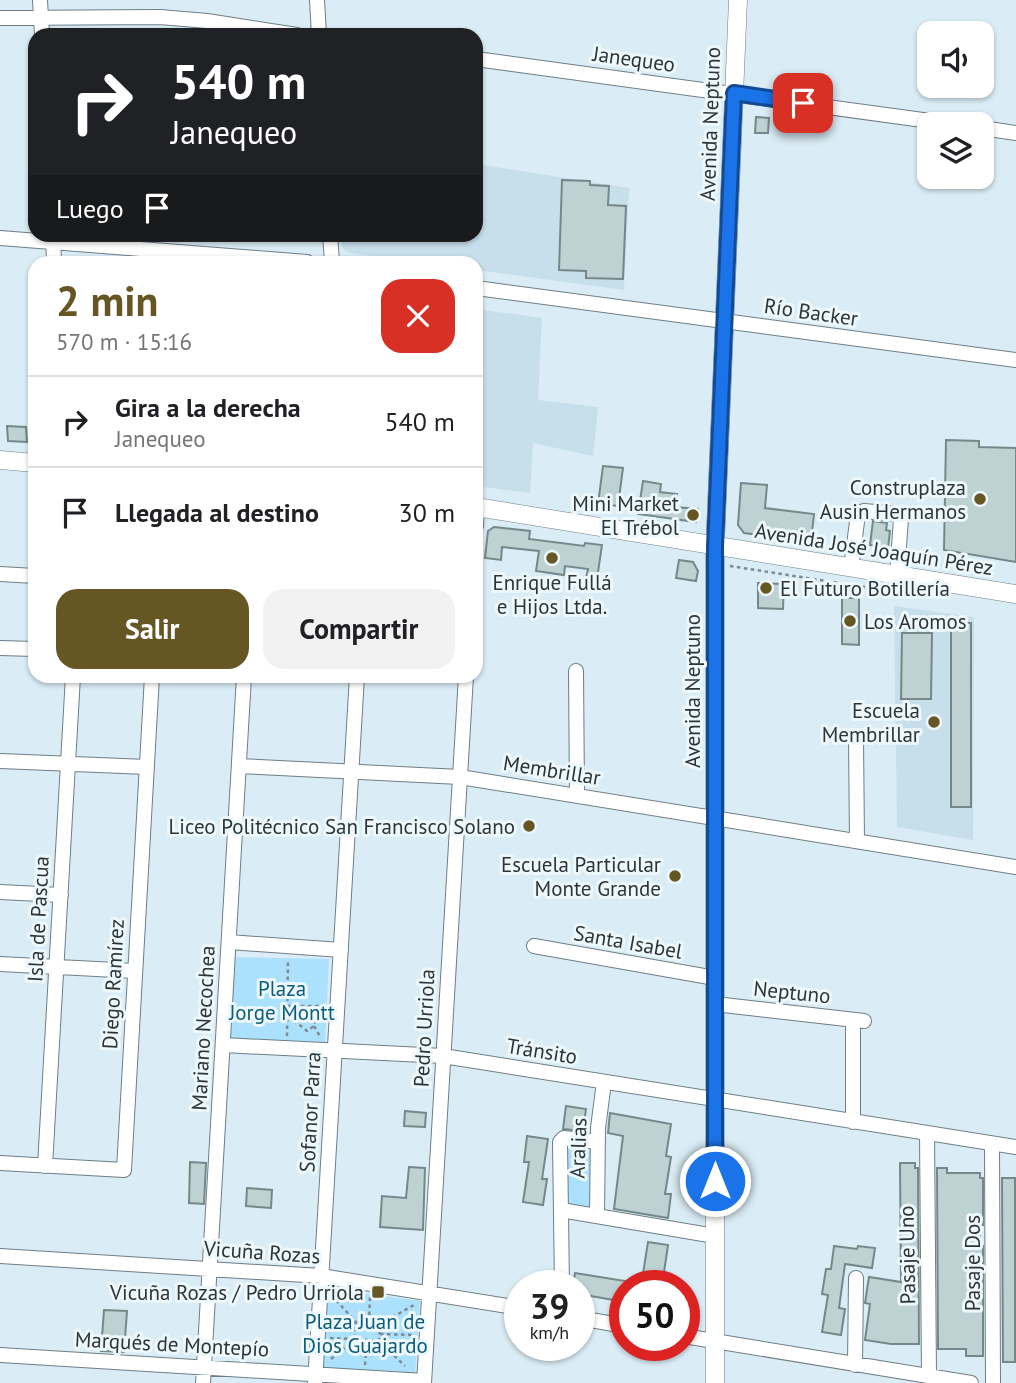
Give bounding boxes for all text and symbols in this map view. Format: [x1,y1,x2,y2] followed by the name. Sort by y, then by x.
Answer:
[917,21,994,189] map controls
[917,21,994,98] button: sound
[590,40,677,78] street label: Janequeo
[694,47,726,201] street label: Avenida Neptuno
[171,49,306,113] text: 540 m
[56,56,147,147] icon: right
[773,73,833,133] pin
[784,84,822,122] icon: arrive
[171,111,297,153] text: Janequeo
[917,112,994,189] button: layers
[138,189,176,227] icon: arrive
[56,192,124,225] text: Luego
[56,273,158,328] text: 2 min
[381,279,455,353] button: close
[762,292,860,332] street label: Río Backer
[56,327,192,356] text: 570 m · 15:16
[115,391,301,424] text: Gira a la derecha
[56,403,94,441] icon: right
[384,405,455,438] text: 540 m
[115,424,206,453] text: Janequeo
[820,474,966,525] place label: Construplaza Ausin Hermanos
[572,490,679,541] place label: Mini Market El Trébol
[972,491,988,507] marker: Construplaza Ausin Hermanos
[56,494,94,532] icon: arrive
[115,496,319,529] text: Llegada al destino
[399,496,455,529] text: 30 m
[685,507,701,523] marker: Mini Market El Trébol
[753,517,995,581] street label: Avenida José Joaquín Pérez
[544,550,560,566] marker: Enrique Fullá e Hijos Ltda.
[492,569,612,620] place label: Enrique Fullá e Hijos Ltda.
[780,575,950,602] place label: El Futuro Botillería
[758,580,774,596] marker: El Futuro Botillería
[56,589,249,669] button: Salir
[263,589,455,669] button: Compartir
[864,608,966,635] place label: Los Aromos
[842,613,858,629] marker: Los Aromos
[679,614,706,768] street label: Avenida Neptuno
[822,697,920,748] place label: Escuela Membrillar
[926,714,942,730] marker: Escuela Membrillar
[501,749,603,791] street label: Membrillar
[168,813,515,840] place label: Liceo Politécnico San Francisco Solano
[521,818,537,834] marker: Liceo Politécnico San Francisco Solano
[501,851,661,902] place label: Escuela Particular Monte Grande
[21,855,55,983] street label: Isla de Pascua
[667,868,683,884] marker: Escuela Particular Monte Grande
[96,918,130,1050] street label: Diego Ramírez
[572,919,684,965] street label: Santa Isabel
[185,945,221,1111] street label: Mariano Necochea
[407,968,441,1088] street label: Pedro Urriola
[228,975,335,1026] park label: Plaza Jorge Montt
[752,975,832,1009] street label: Neptuno
[505,1032,579,1070] street label: Tránsito
[293,1051,327,1173] street label: Sofanor Parra
[563,1117,593,1179] street label: Aralias
[678,1144,752,1218] position arrow
[893,1205,921,1305] street label: Pasaje Uno
[959,1215,986,1311] street label: Pasaje Dos
[202,1234,321,1270] street label: Vicuña Rozas
[609,1270,700,1361] speed limit sign: 50
[109,1279,364,1306] place label: Vicuña Rozas / Pedro Urriola
[530,1283,569,1329] text: 39
[370,1284,386,1300] marker: Vicuña Rozas / Pedro Urriola
[302,1308,428,1359] park label: Plaza Juan de Dios Guajardo
[530,1321,569,1344] text: km/h
[74,1325,270,1363] street label: Marqués de Montepío

